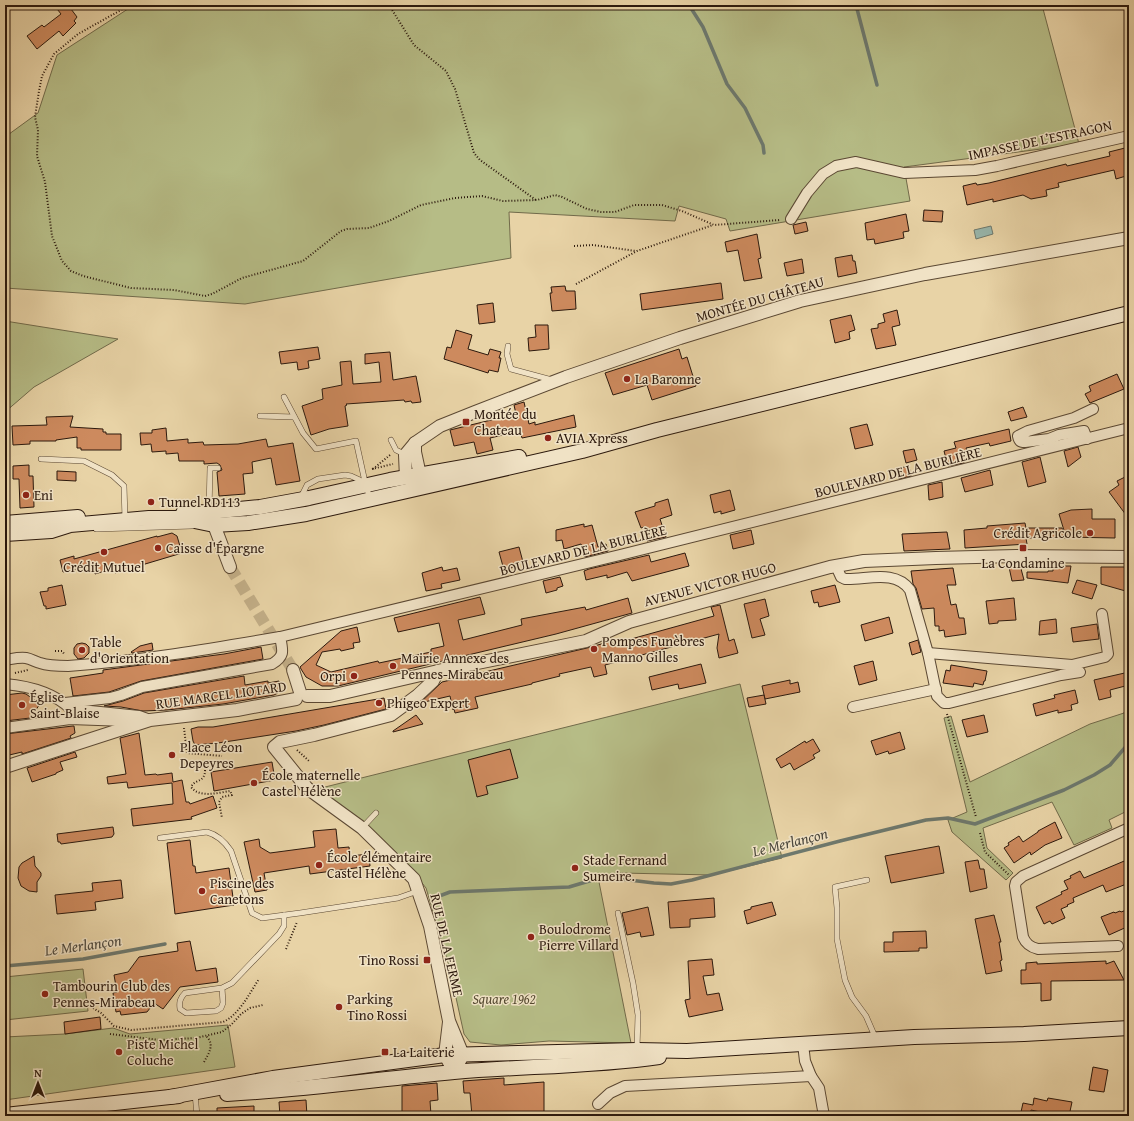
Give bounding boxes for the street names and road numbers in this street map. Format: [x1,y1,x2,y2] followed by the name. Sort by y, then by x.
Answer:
[966,115,1114,165] street label: IMPASSE DE L’ESTRAGON
[694,271,826,327] street label: MONTÉE DU CHÂTEAU
[813,442,983,502] street label: BOULEVARD DE LA BURLIÈRE
[498,520,668,580] street label: BOULEVARD DE LA BURLIÈRE
[642,557,778,611] street label: AVENUE VICTOR HUGO
[154,676,288,714] street label: RUE MARCEL LIOTARD
[425,892,469,998] street label: RUE DE LA FERME

